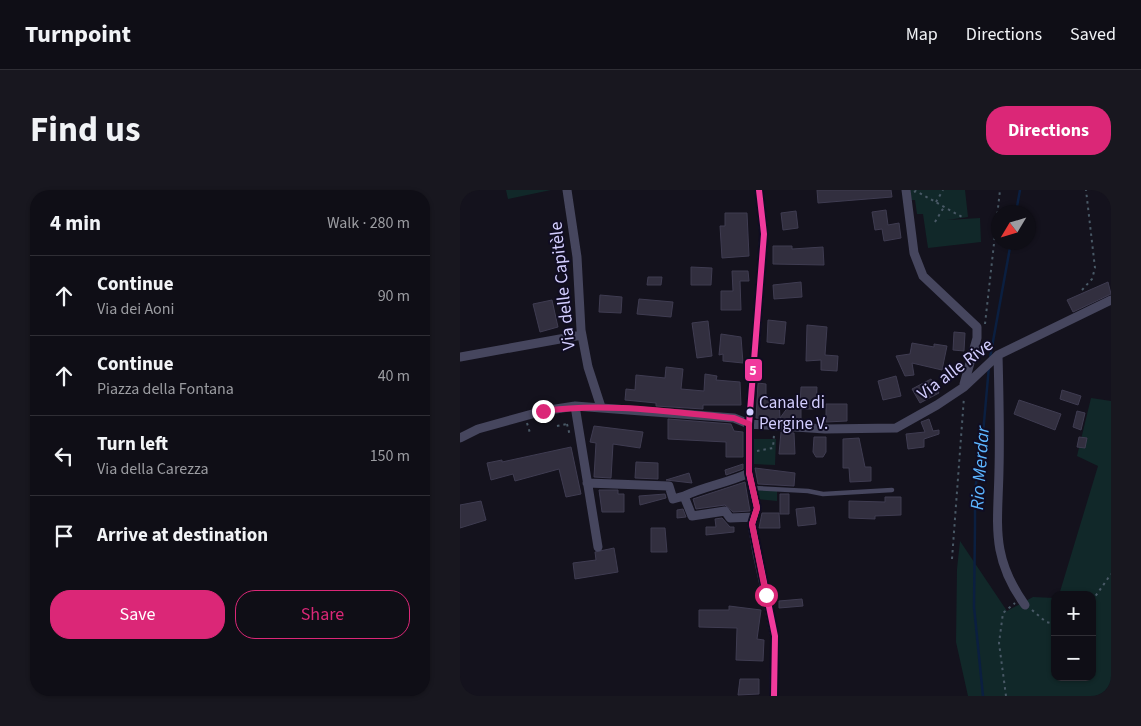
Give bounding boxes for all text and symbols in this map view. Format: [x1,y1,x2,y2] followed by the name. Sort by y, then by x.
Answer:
[25,17,131,52] text: Turnpoint
[906,22,938,47] text: Map
[966,22,1042,47] text: Directions
[1070,22,1116,47] text: Saved
[30,105,140,155] text: Find us
[986,106,1111,155] button: Directions
[991,205,1036,250] north arrow
[50,208,101,238] text: 4 min
[327,212,410,234] text: Walk · 280 m
[543,220,582,351] street label: Via delle Capitèle
[97,271,174,298] text: Continue
[50,282,78,310] icon: ahead
[378,285,410,307] text: 90 m
[97,298,174,320] text: Via dei Aoni
[912,333,998,406] street label: Via alle Rive
[97,351,174,378] text: Continue
[744,358,763,382] line badge: 5
[749,361,757,381] text: 5
[50,362,78,390] icon: ahead
[378,365,410,387] text: 40 m
[97,378,234,400] text: Piazza della Fontana
[759,391,828,436] place label: Canale di Pergine V.
[532,400,555,423] route end
[745,407,755,417] marker: Canale di Pergine V.
[964,424,997,511] water label: Rio Merdar
[97,431,168,458] text: Turn left
[50,442,78,470] icon: left
[370,445,410,467] text: 150 m
[97,458,209,480] text: Via della Carezza
[50,522,78,550] icon: arrive
[97,522,268,549] text: Arrive at destination
[755,584,778,607] route start
[50,590,225,639] button: Save
[235,590,410,639] button: Share
[1051,591,1096,681] map controls
[1051,591,1096,636] button: +
[1051,636,1096,681] button: −

